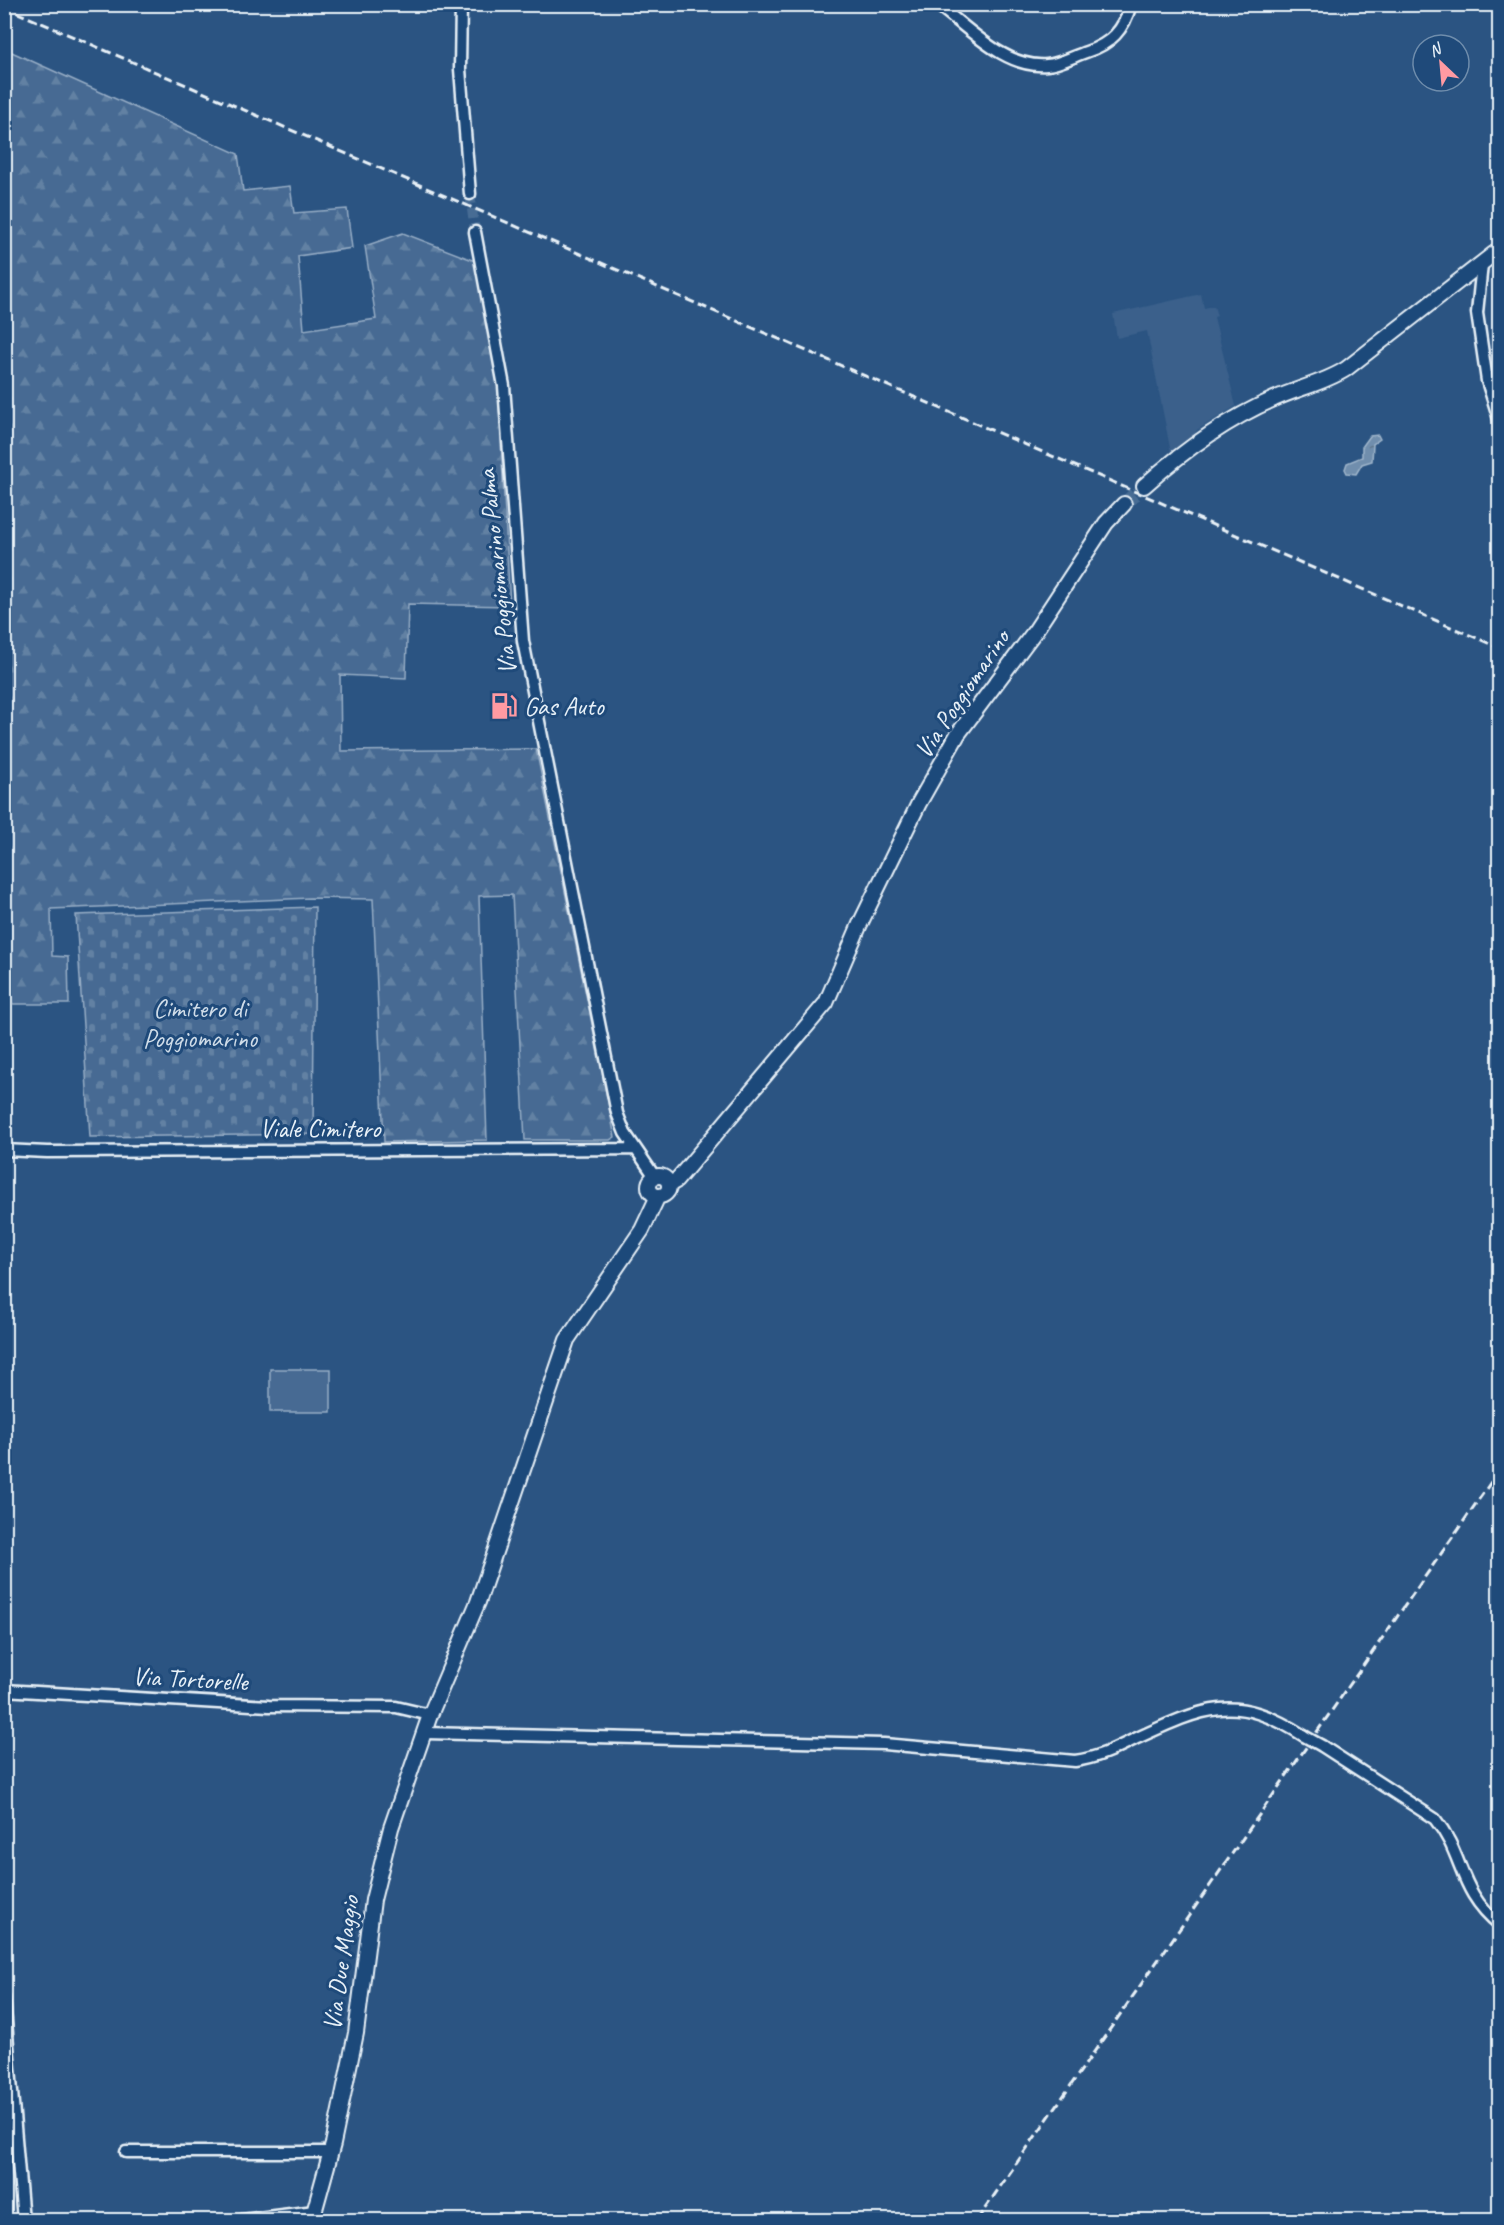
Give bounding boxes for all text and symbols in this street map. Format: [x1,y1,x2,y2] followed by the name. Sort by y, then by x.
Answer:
[1411,33,1471,93] north arrow
[1426,38,1446,62] text: N
[470,466,524,676] street label: Via Poggiomarino Palma
[907,621,1019,765] street label: Via Poggiomarino
[524,690,605,723] place label: Gas Auto
[489,691,519,721] fuel station icon: Gas Auto
[143,992,259,1055] park label: Cimitero di Poggiomarino
[260,1112,382,1145] street label: Viale Cimitero
[132,1660,250,1699] street label: Via Tortorelle
[315,1892,367,2032] street label: Via Due Maggio

